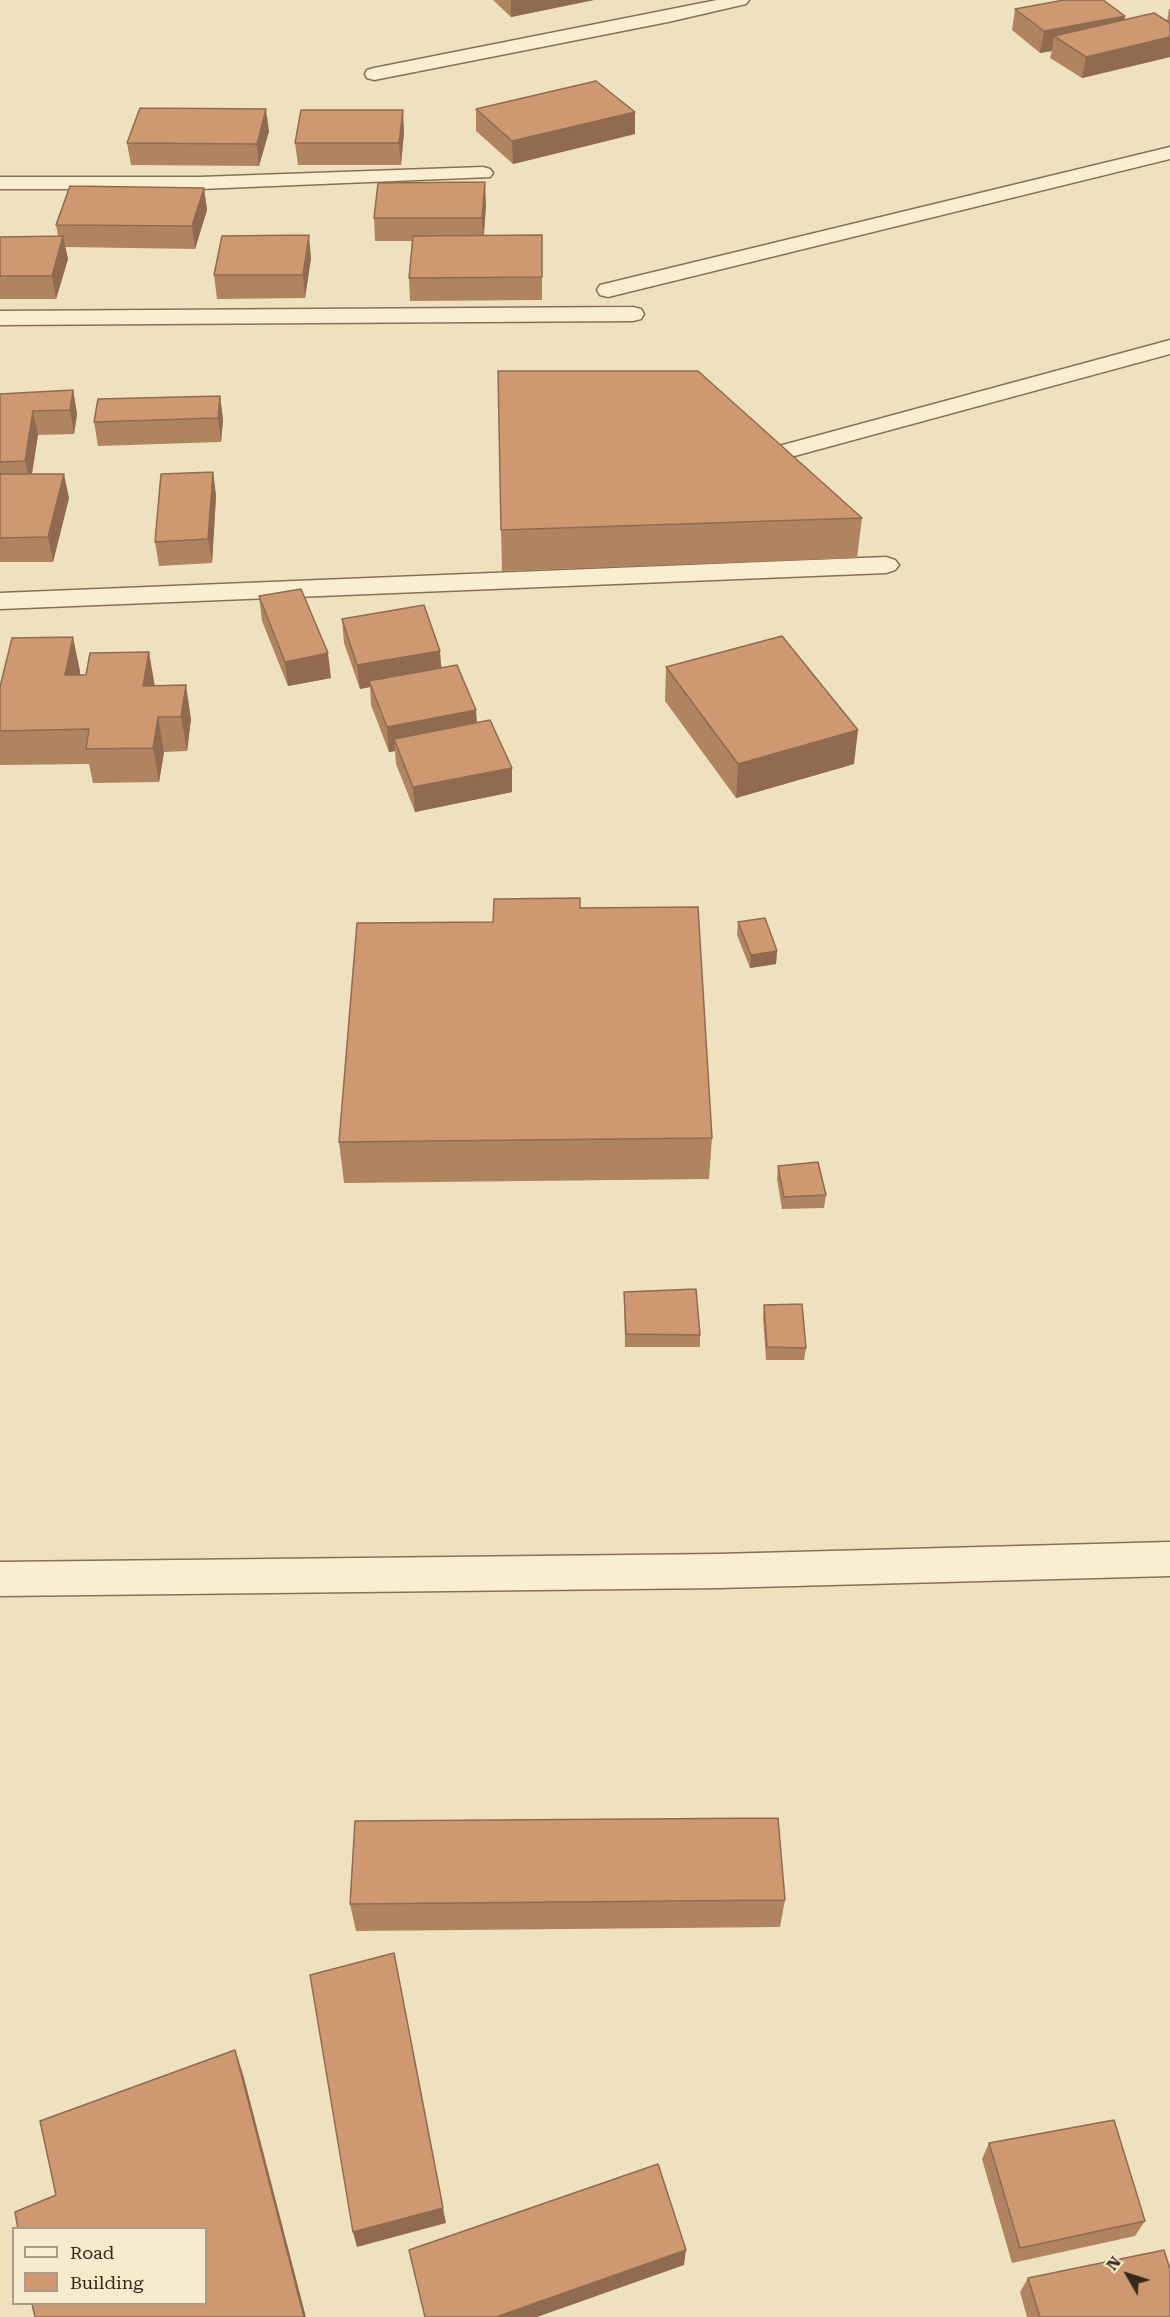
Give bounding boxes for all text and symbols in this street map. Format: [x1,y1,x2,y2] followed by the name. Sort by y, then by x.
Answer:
[12,2227,207,2305] legend
[70,2242,114,2263] text: Road
[1098,2245,1158,2305] north arrow
[1102,2253,1125,2274] text: N
[70,2272,144,2293] text: Building

